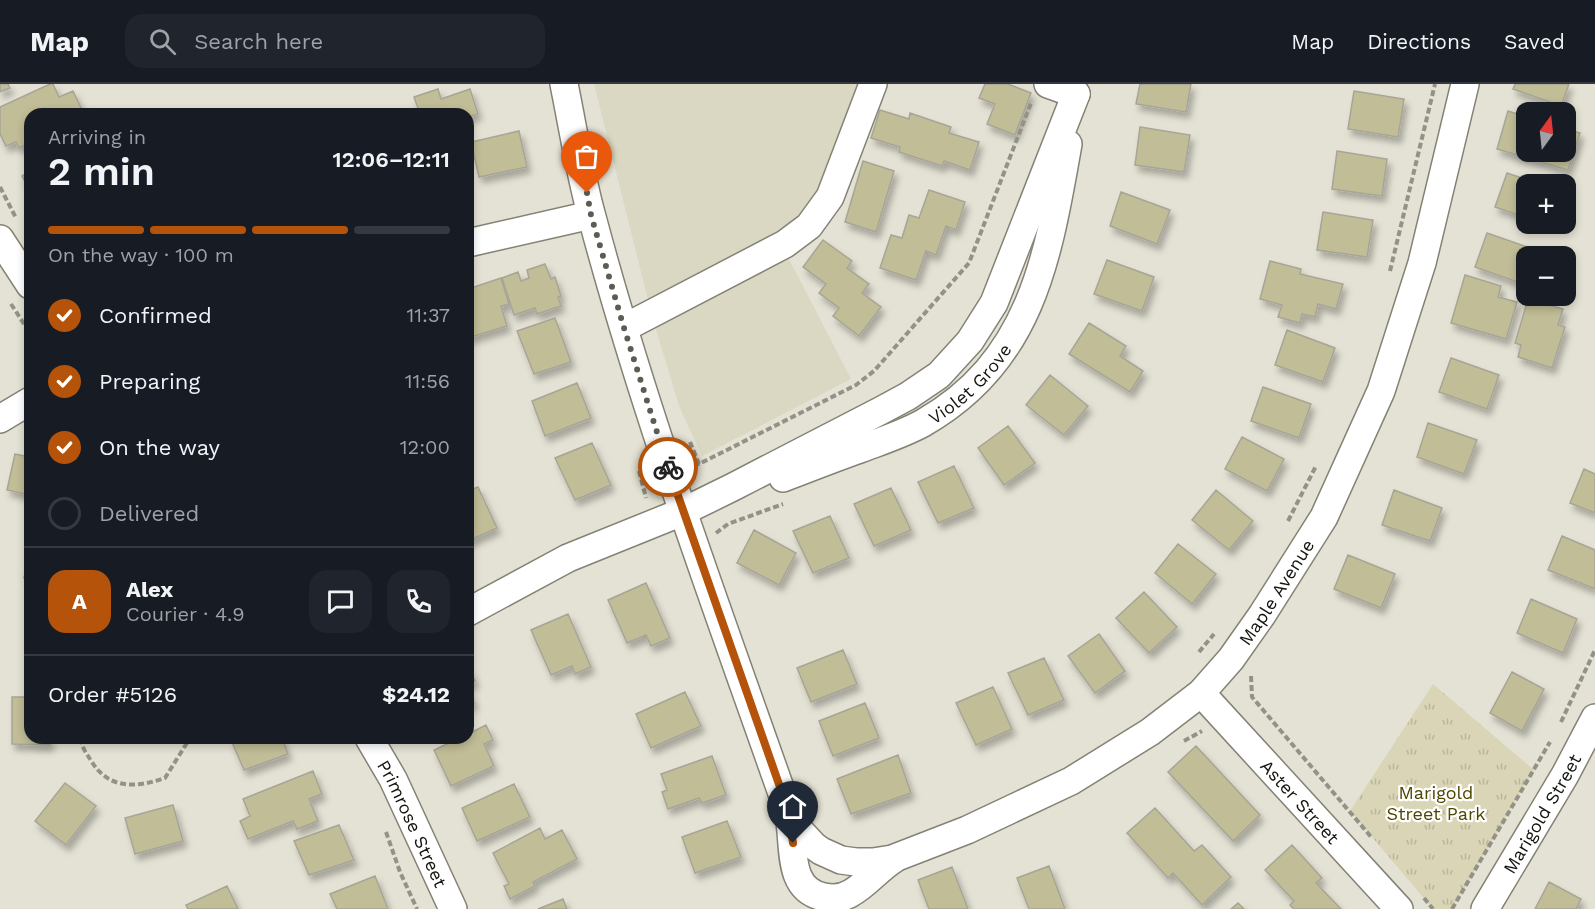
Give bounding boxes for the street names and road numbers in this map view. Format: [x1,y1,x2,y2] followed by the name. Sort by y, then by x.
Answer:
[924,339,1015,428] street label: Violet Grove
[1234,535,1318,649] street label: Maple Avenue
[1498,750,1585,877] street label: Marigold Street
[1257,755,1344,848] street label: Aster Street
[373,756,452,891] street label: Primrose Street

